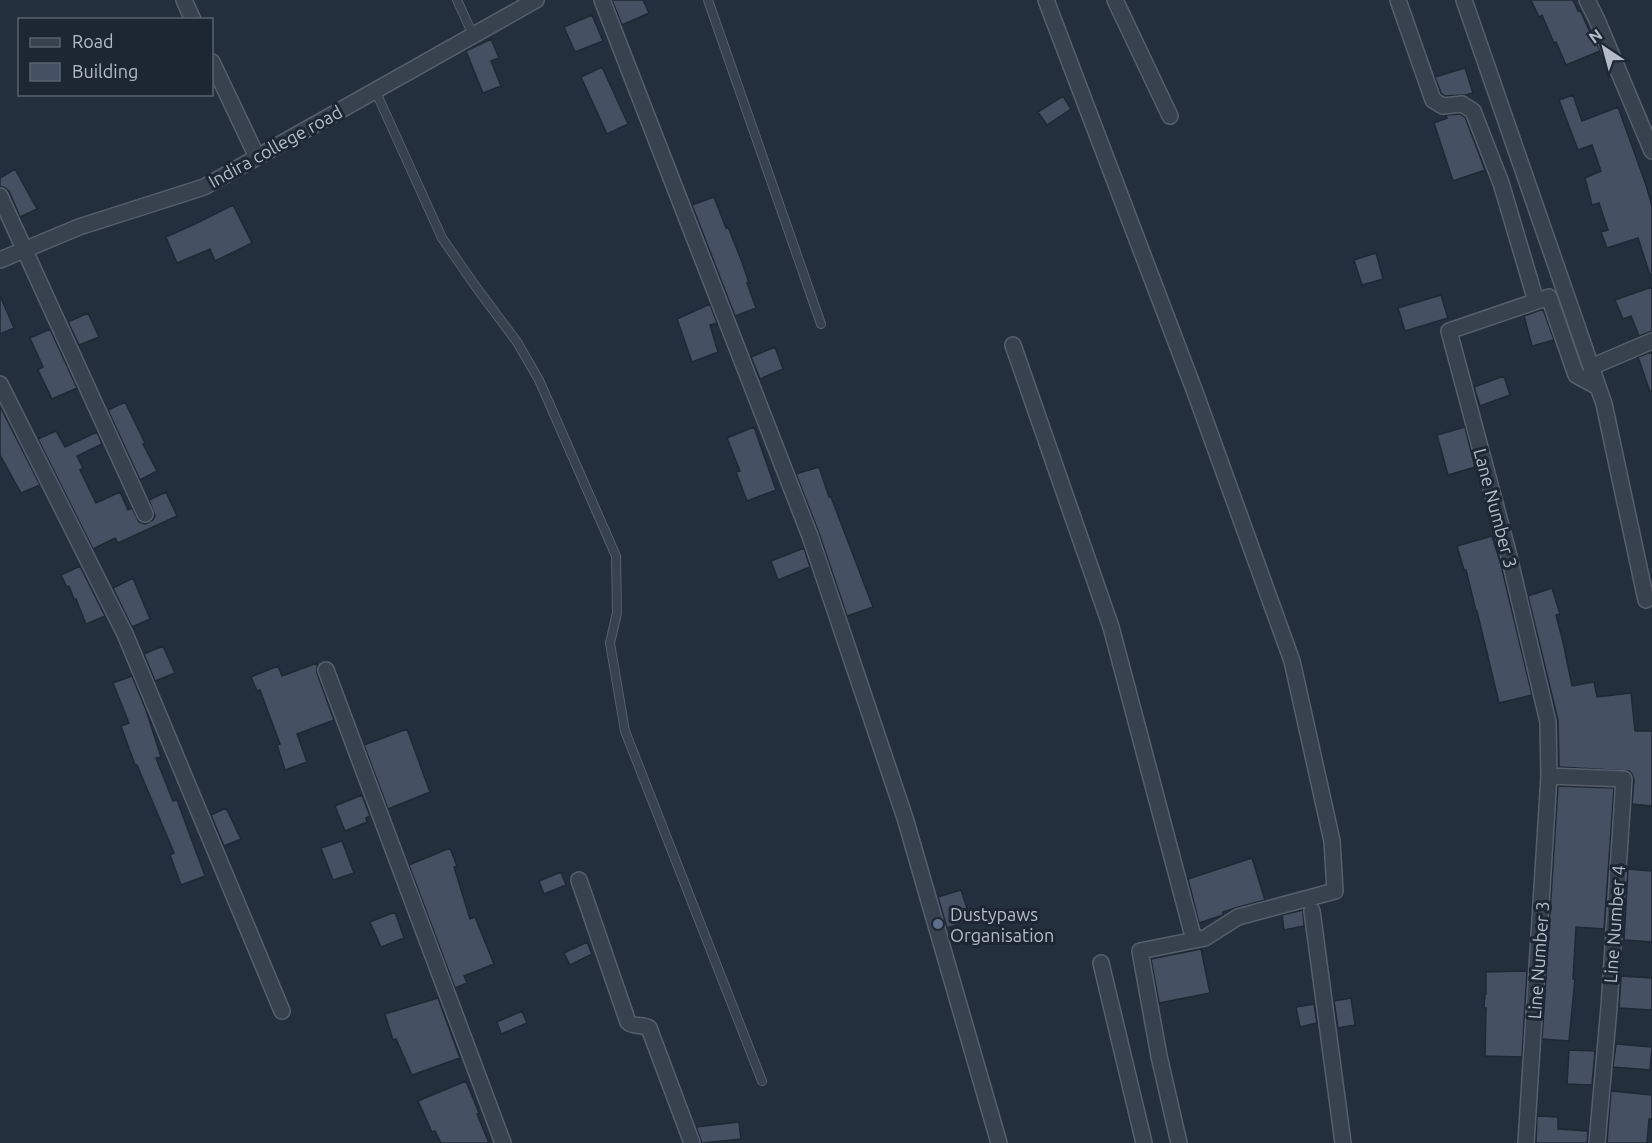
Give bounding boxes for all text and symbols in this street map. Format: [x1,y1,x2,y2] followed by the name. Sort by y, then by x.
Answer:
[18,18,213,96] legend
[1574,18,1634,78] north arrow
[1585,25,1605,47] text: N
[72,31,114,51] text: Road
[72,61,138,81] text: Building
[205,101,345,191] street label: Indira college road
[1470,446,1522,570] street label: Lane Number 3
[1600,864,1628,984] street label: Line Number 4
[1524,900,1552,1020] street label: Line Number 3
[950,904,1054,945] place label: Dustypaws Organisation
[931,917,945,931] marker: Dustypaws Organisation

